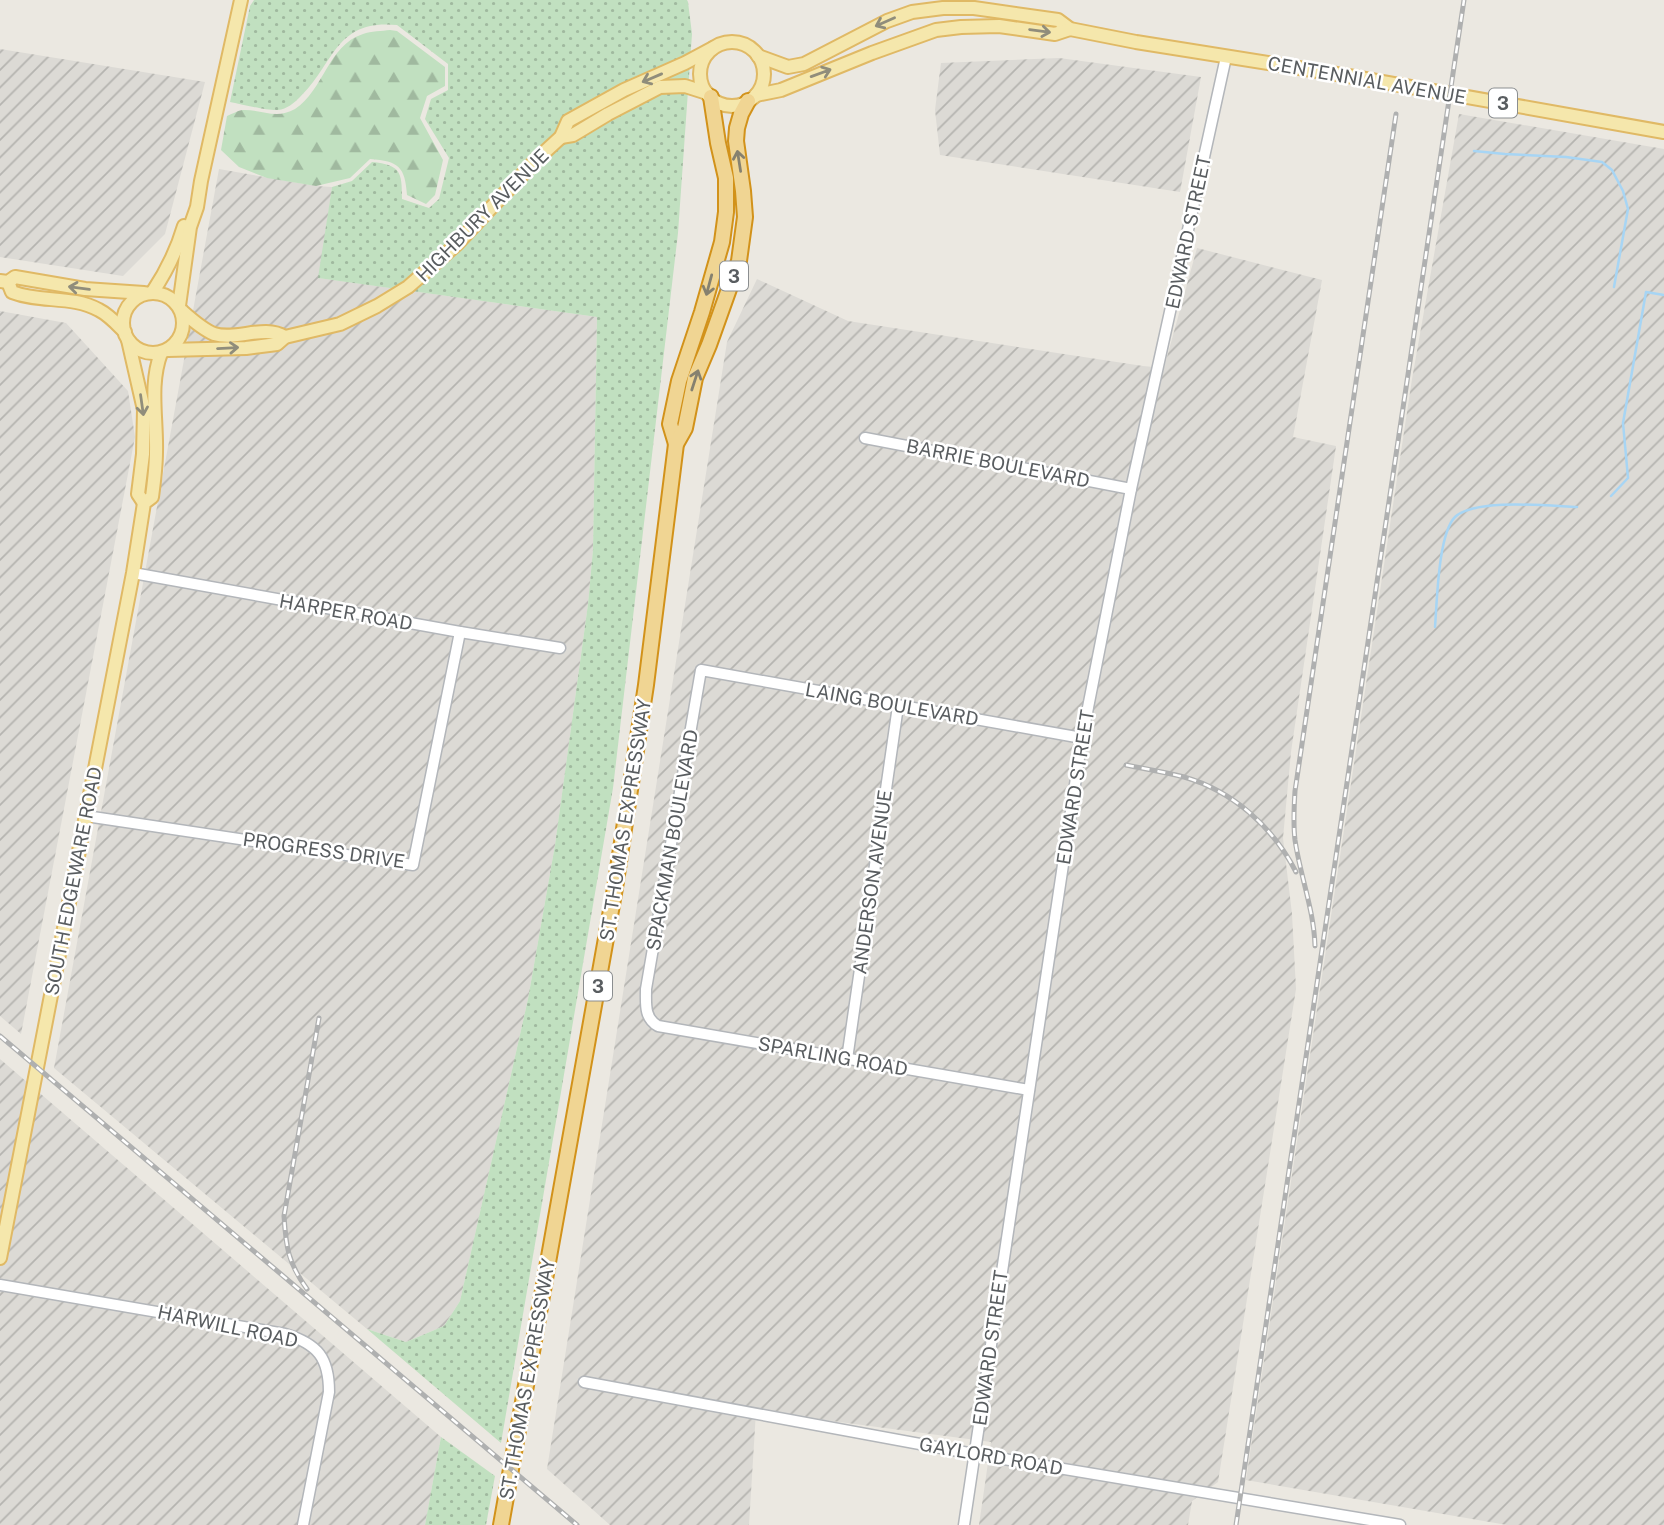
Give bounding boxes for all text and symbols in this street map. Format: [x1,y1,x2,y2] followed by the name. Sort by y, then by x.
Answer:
[875,16,896,29] one-way arrow
[1028,25,1050,38] one-way arrow
[1266,52,1468,108] street label: CENTENNIAL AVENUE
[809,66,831,79] one-way arrow
[641,72,663,85] one-way arrow
[1489,88,1517,118] road number: 3
[411,144,553,286] street label: HIGHBURY AVENUE
[732,150,745,173] one-way arrow
[1161,153,1215,311] street label: EDWARD STREET
[720,262,748,290] road number: 3
[702,273,715,295] one-way arrow
[68,282,91,295] one-way arrow
[216,342,239,355] one-way arrow
[690,369,702,391] one-way arrow
[136,393,149,416] one-way arrow
[904,434,1092,492] street label: BARRIE BOULEVARD
[278,589,414,635] street label: HARPER ROAD
[804,678,980,730] street label: LAING BOULEVARD
[595,697,655,943] street label: ST. THOMAS EXPRESSWAY
[1052,708,1098,866] street label: EDWARD STREET
[642,728,702,952] street label: SPACKMAN BOULEVARD
[40,765,106,997] street label: SOUTH EDGEWARE ROAD
[848,788,896,976] street label: ANDERSON AVENUE
[242,828,406,872] street label: PROGRESS DRIVE
[584,972,612,1001] road number: 3
[756,1032,910,1080] street label: SPARLING ROAD
[495,1256,559,1502] street label: ST. THOMAS EXPRESSWAY
[968,1269,1012,1427] street label: EDWARD STREET
[156,1300,300,1352] street label: HARWILL ROAD
[917,1433,1065,1479] street label: GAYLORD ROAD

